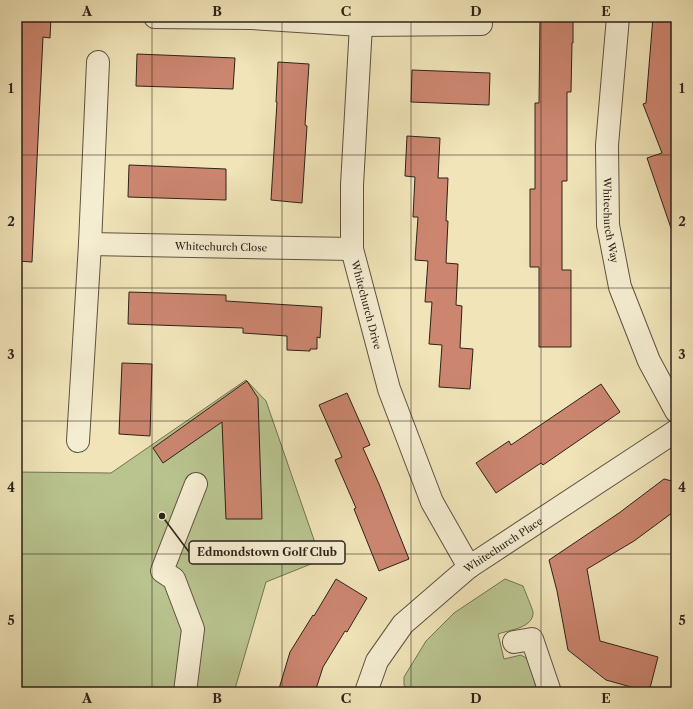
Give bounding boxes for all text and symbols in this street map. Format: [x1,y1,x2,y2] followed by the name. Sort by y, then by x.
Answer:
[81,3,93,19] text: A
[212,3,222,19] text: B
[341,3,351,19] text: C
[470,3,482,19] text: D
[601,3,611,19] text: E
[8,80,14,96] text: 1
[679,80,685,96] text: 1
[600,176,621,265] street label: Whitechurch Way
[7,213,15,229] text: 2
[678,213,686,229] text: 2
[174,240,268,254] street label: Whitechurch Close
[348,258,384,351] street label: Whitechurch Drive
[7,346,15,362] text: 3
[678,346,686,362] text: 3
[7,479,15,495] text: 4
[678,479,686,495] text: 4
[461,514,545,576] street label: Whitechurch Place
[189,541,345,564] callout: Edmondstown Golf Club
[197,545,337,559] text: Edmondstown Golf Club
[7,612,15,628] text: 5
[678,612,686,628] text: 5
[81,690,93,706] text: A
[212,690,222,706] text: B
[341,690,351,706] text: C
[470,690,482,706] text: D
[601,690,611,706] text: E

